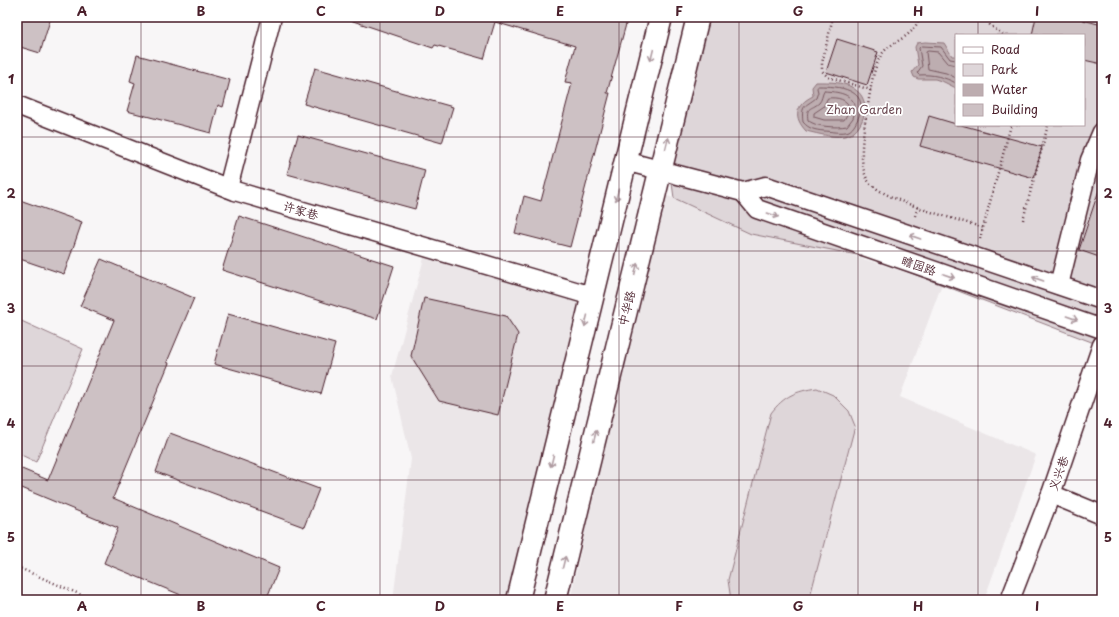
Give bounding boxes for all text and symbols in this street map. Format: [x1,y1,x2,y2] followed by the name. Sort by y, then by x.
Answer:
[77,1,87,20] text: A
[197,1,206,20] text: B
[316,1,326,20] text: C
[435,1,445,20] text: D
[556,1,564,20] text: E
[675,1,683,20] text: F
[793,1,803,20] text: G
[913,1,923,20] text: H
[1035,1,1039,20] text: I
[955,34,1085,126] legend
[991,40,1020,58] text: Road
[647,48,655,61] one-way arrow
[991,60,1018,78] text: Park
[8,69,14,88] text: 1
[1105,69,1111,88] text: 1
[991,80,1028,98] text: Water
[826,100,902,118] park label: Zhan Garden
[991,100,1038,118] text: Building
[664,136,671,149] one-way arrow
[6,183,16,202] text: 2
[1103,183,1113,202] text: 2
[613,188,620,201] one-way arrow
[281,196,321,224] street label: 许家巷
[767,211,779,219] one-way arrow
[909,233,922,240] one-way arrow
[899,251,939,279] street label: 瞻园路
[633,263,640,276] one-way arrow
[942,272,954,280] one-way arrow
[1033,274,1045,282] one-way arrow
[613,288,639,328] street label: 中华路
[7,298,16,317] text: 3
[1104,298,1113,317] text: 3
[582,314,589,327] one-way arrow
[1065,315,1078,322] one-way arrow
[7,413,16,432] text: 4
[1104,413,1113,432] text: 4
[592,430,599,443] one-way arrow
[1044,453,1072,493] street label: 义兴巷
[548,454,556,467] one-way arrow
[7,527,15,546] text: 5
[1104,527,1112,546] text: 5
[561,556,568,569] one-way arrow
[77,596,87,615] text: A
[197,596,206,615] text: B
[316,596,326,615] text: C
[435,596,445,615] text: D
[556,596,564,615] text: E
[675,596,683,615] text: F
[793,596,803,615] text: G
[913,596,923,615] text: H
[1035,596,1039,615] text: I

